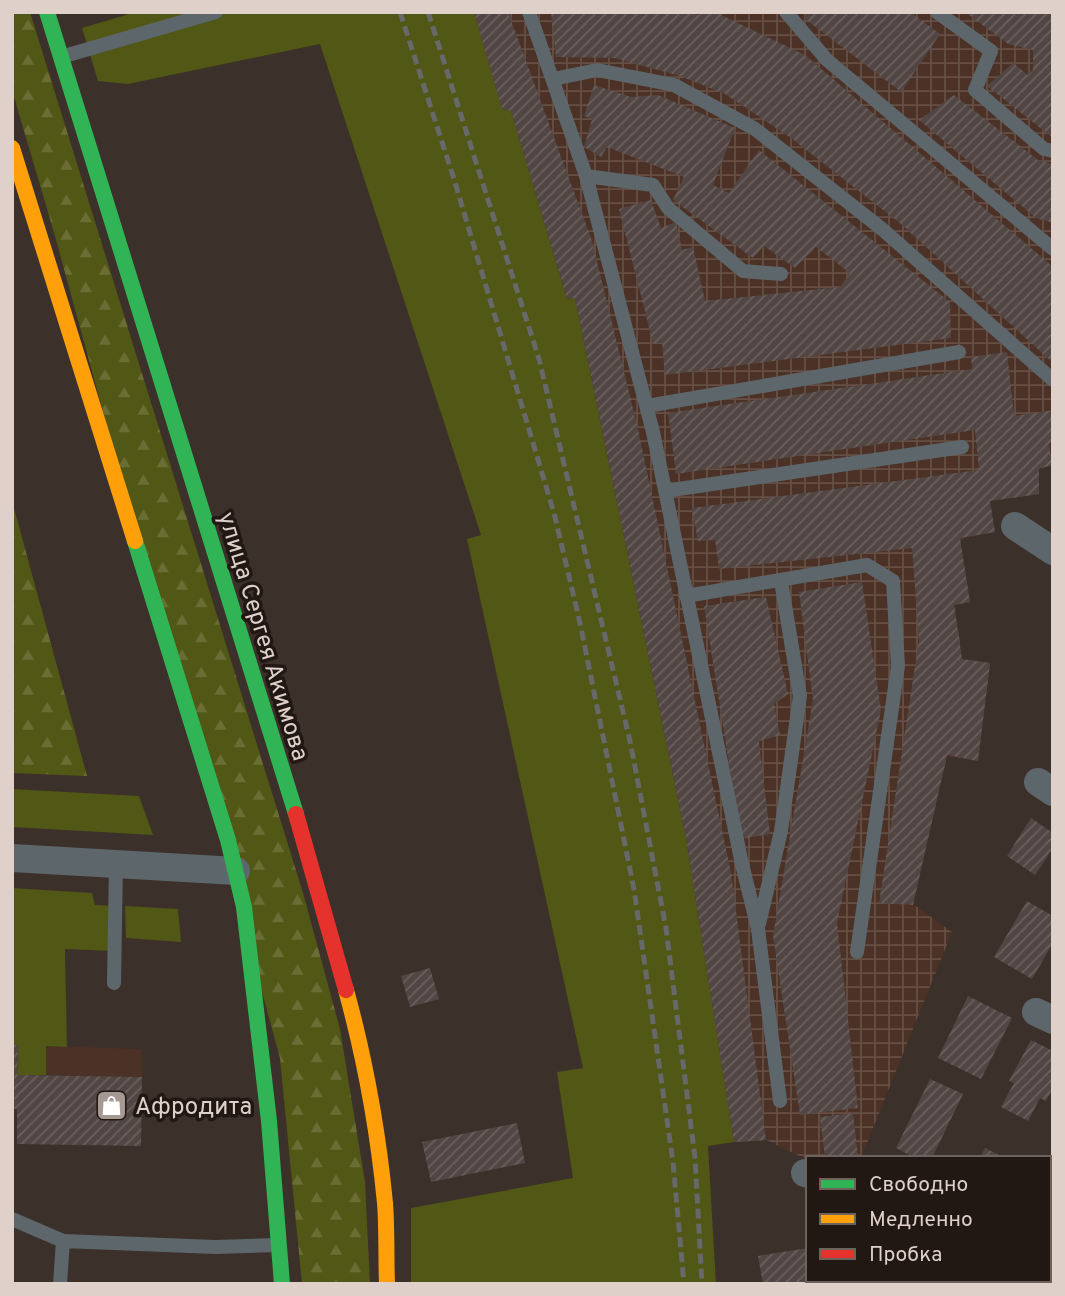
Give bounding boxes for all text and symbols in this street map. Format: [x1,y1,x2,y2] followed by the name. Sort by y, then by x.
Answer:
[210,509,314,765] street label: улица Сергея Акимова
[95,1089,129,1123] shop icon: Афродита
[135,1093,252,1123] place label: Афродита
[806,1156,1051,1282] legend
[869,1172,968,1199] text: Свободно
[869,1207,973,1234] text: Медленно
[869,1242,942,1269] text: Пробка

